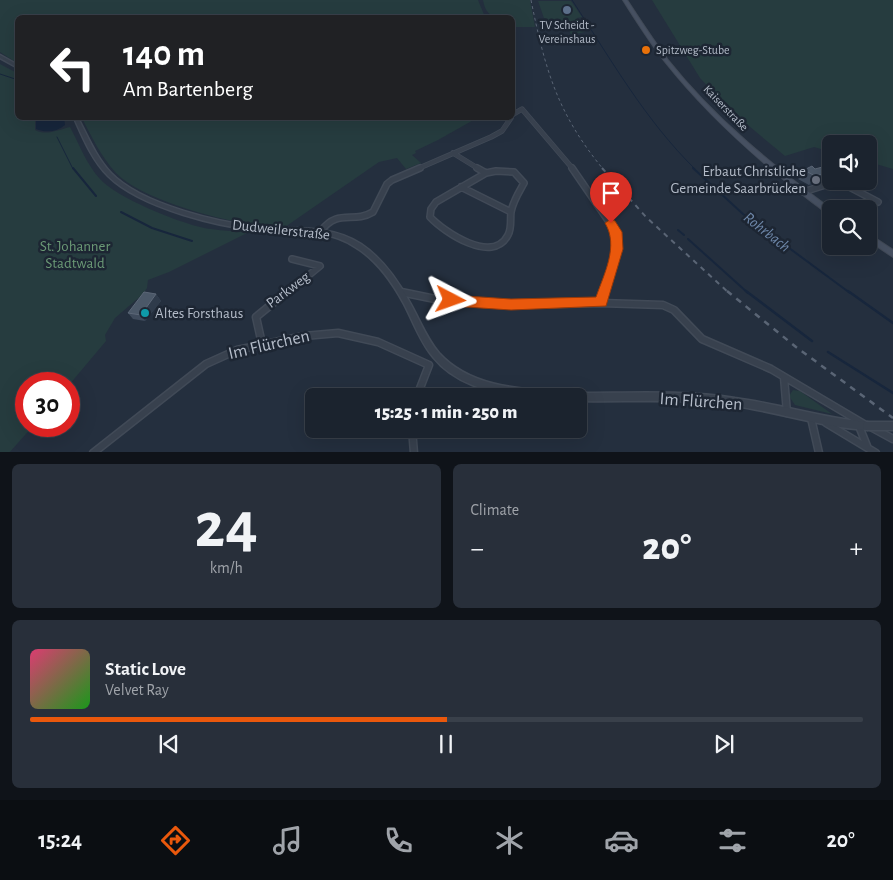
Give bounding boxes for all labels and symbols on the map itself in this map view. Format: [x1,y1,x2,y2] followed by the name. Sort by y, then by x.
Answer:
[561,4,573,16] marker: TV Scheidt - Vereinshaus
[538,19,596,45] place label: TV Scheidt - Vereinshaus
[640,44,652,56] marker: Spitzweg-Stube
[656,44,730,56] place label: Spitzweg-Stube
[701,83,751,133] street label: Kaiserstraße
[671,164,806,196] place label: Erbaut Christliche Gemeinde Saarbrücken
[590,172,632,223] pin
[810,174,822,186] marker: Erbaut Christliche Gemeinde Saarbrücken
[741,209,793,255] water label: Rohrbach
[231,217,331,243] street label: Dudweilerstraße
[40,239,110,271] park label: St. Johanner Stadtwald
[264,269,313,311] street label: Parkweg
[424,273,476,325] position arrow
[155,306,243,321] place label: Altes Forsthaus
[139,307,151,319] marker: Altes Forsthaus
[227,327,311,363] street label: Im Flürchen
[15,372,80,437] speed limit sign: 30
[659,390,743,414] street label: Im Flürchen

